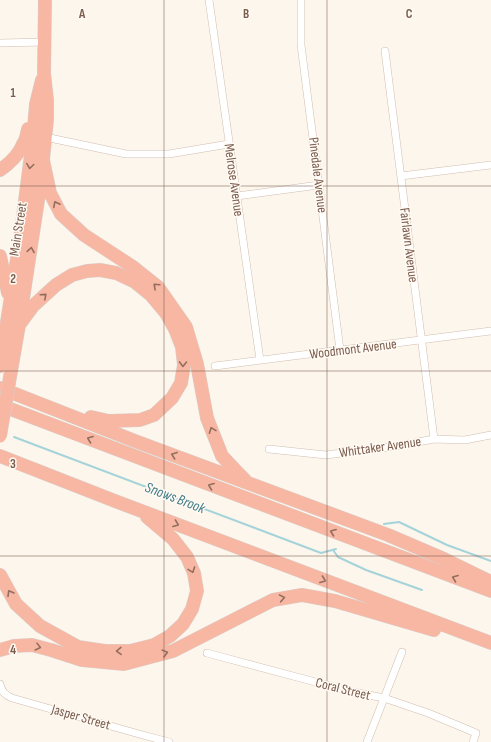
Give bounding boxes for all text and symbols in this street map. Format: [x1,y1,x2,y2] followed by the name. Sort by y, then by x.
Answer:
[78,6,86,22] text: A
[243,6,249,22] text: B
[406,6,413,22] text: C
[10,85,16,101] text: 1
[305,136,331,214] street label: Pinedale Avenue
[220,143,248,217] street label: Melrose Avenue
[26,163,35,169] one-way arrow
[5,201,31,257] street label: Main Street
[53,201,61,208] one-way arrow
[396,207,422,283] street label: Fairlawn Avenue
[26,247,35,253] one-way arrow
[10,271,16,287] text: 2
[153,284,160,291] one-way arrow
[39,293,47,300] one-way arrow
[308,335,398,363] street label: Woodmont Avenue
[179,361,187,367] one-way arrow
[208,427,216,434] one-way arrow
[338,433,422,461] street label: Whittaker Avenue
[86,436,93,444] one-way arrow
[170,452,177,460] one-way arrow
[10,456,16,472] text: 3
[142,478,208,518] water label: Snows Brook
[208,482,215,490] one-way arrow
[172,520,179,528] one-way arrow
[330,528,337,536] one-way arrow
[188,566,196,573] one-way arrow
[451,574,458,582] one-way arrow
[320,575,327,583] one-way arrow
[8,589,15,597] one-way arrow
[279,595,285,603] one-way arrow
[10,642,16,658] text: 4
[34,642,41,651] one-way arrow
[116,647,122,655] one-way arrow
[161,649,168,658] one-way arrow
[314,674,372,704] street label: Coral Street
[49,700,112,734] street label: Jasper Street

